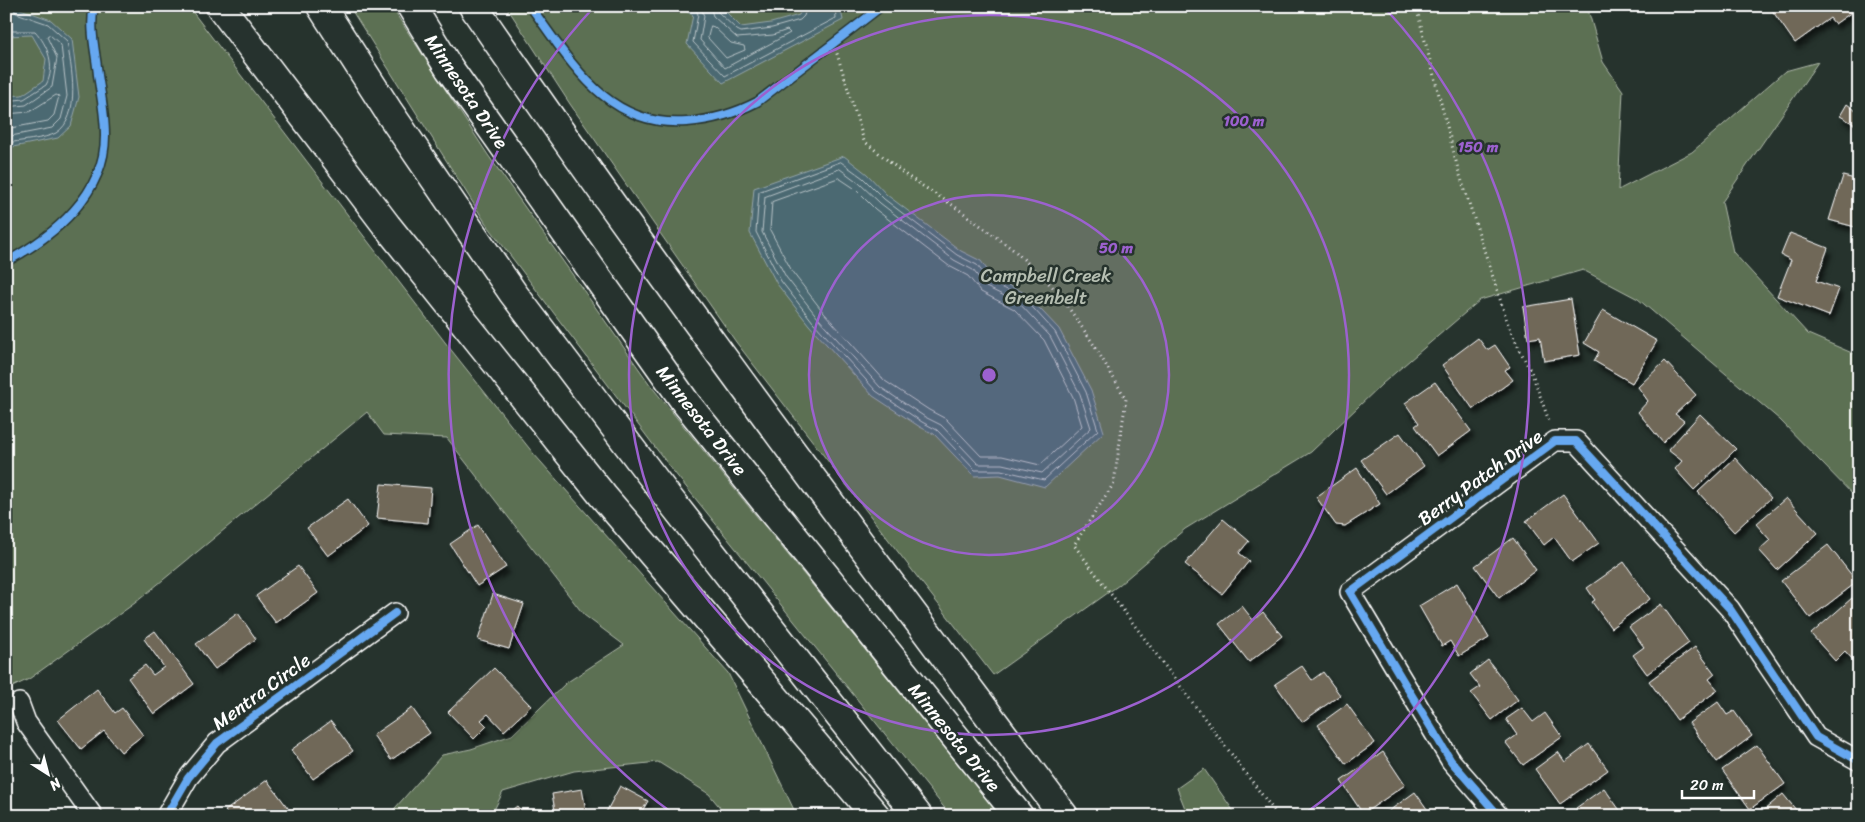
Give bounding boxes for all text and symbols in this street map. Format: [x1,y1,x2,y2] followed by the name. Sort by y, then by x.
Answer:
[416,27,518,156] street label: Minnesota Drive
[1224,108,1265,134] text: 100 m
[1458,134,1499,160] text: 150 m
[1099,235,1134,261] text: 50 m
[981,259,1112,314] park label: Campbell Creek Greenbelt
[648,358,756,483] street label: Minnesota Drive
[980,366,998,384] centre of rings
[1411,420,1550,534] street label: Berry Patch Drive
[205,644,318,739] street label: Mentra Circle
[900,675,1009,800] street label: Minnesota Drive
[22,750,72,800] north arrow
[1682,767,1755,799] scale bar
[44,771,67,797] text: N
[1690,772,1724,798] text: 20 m

